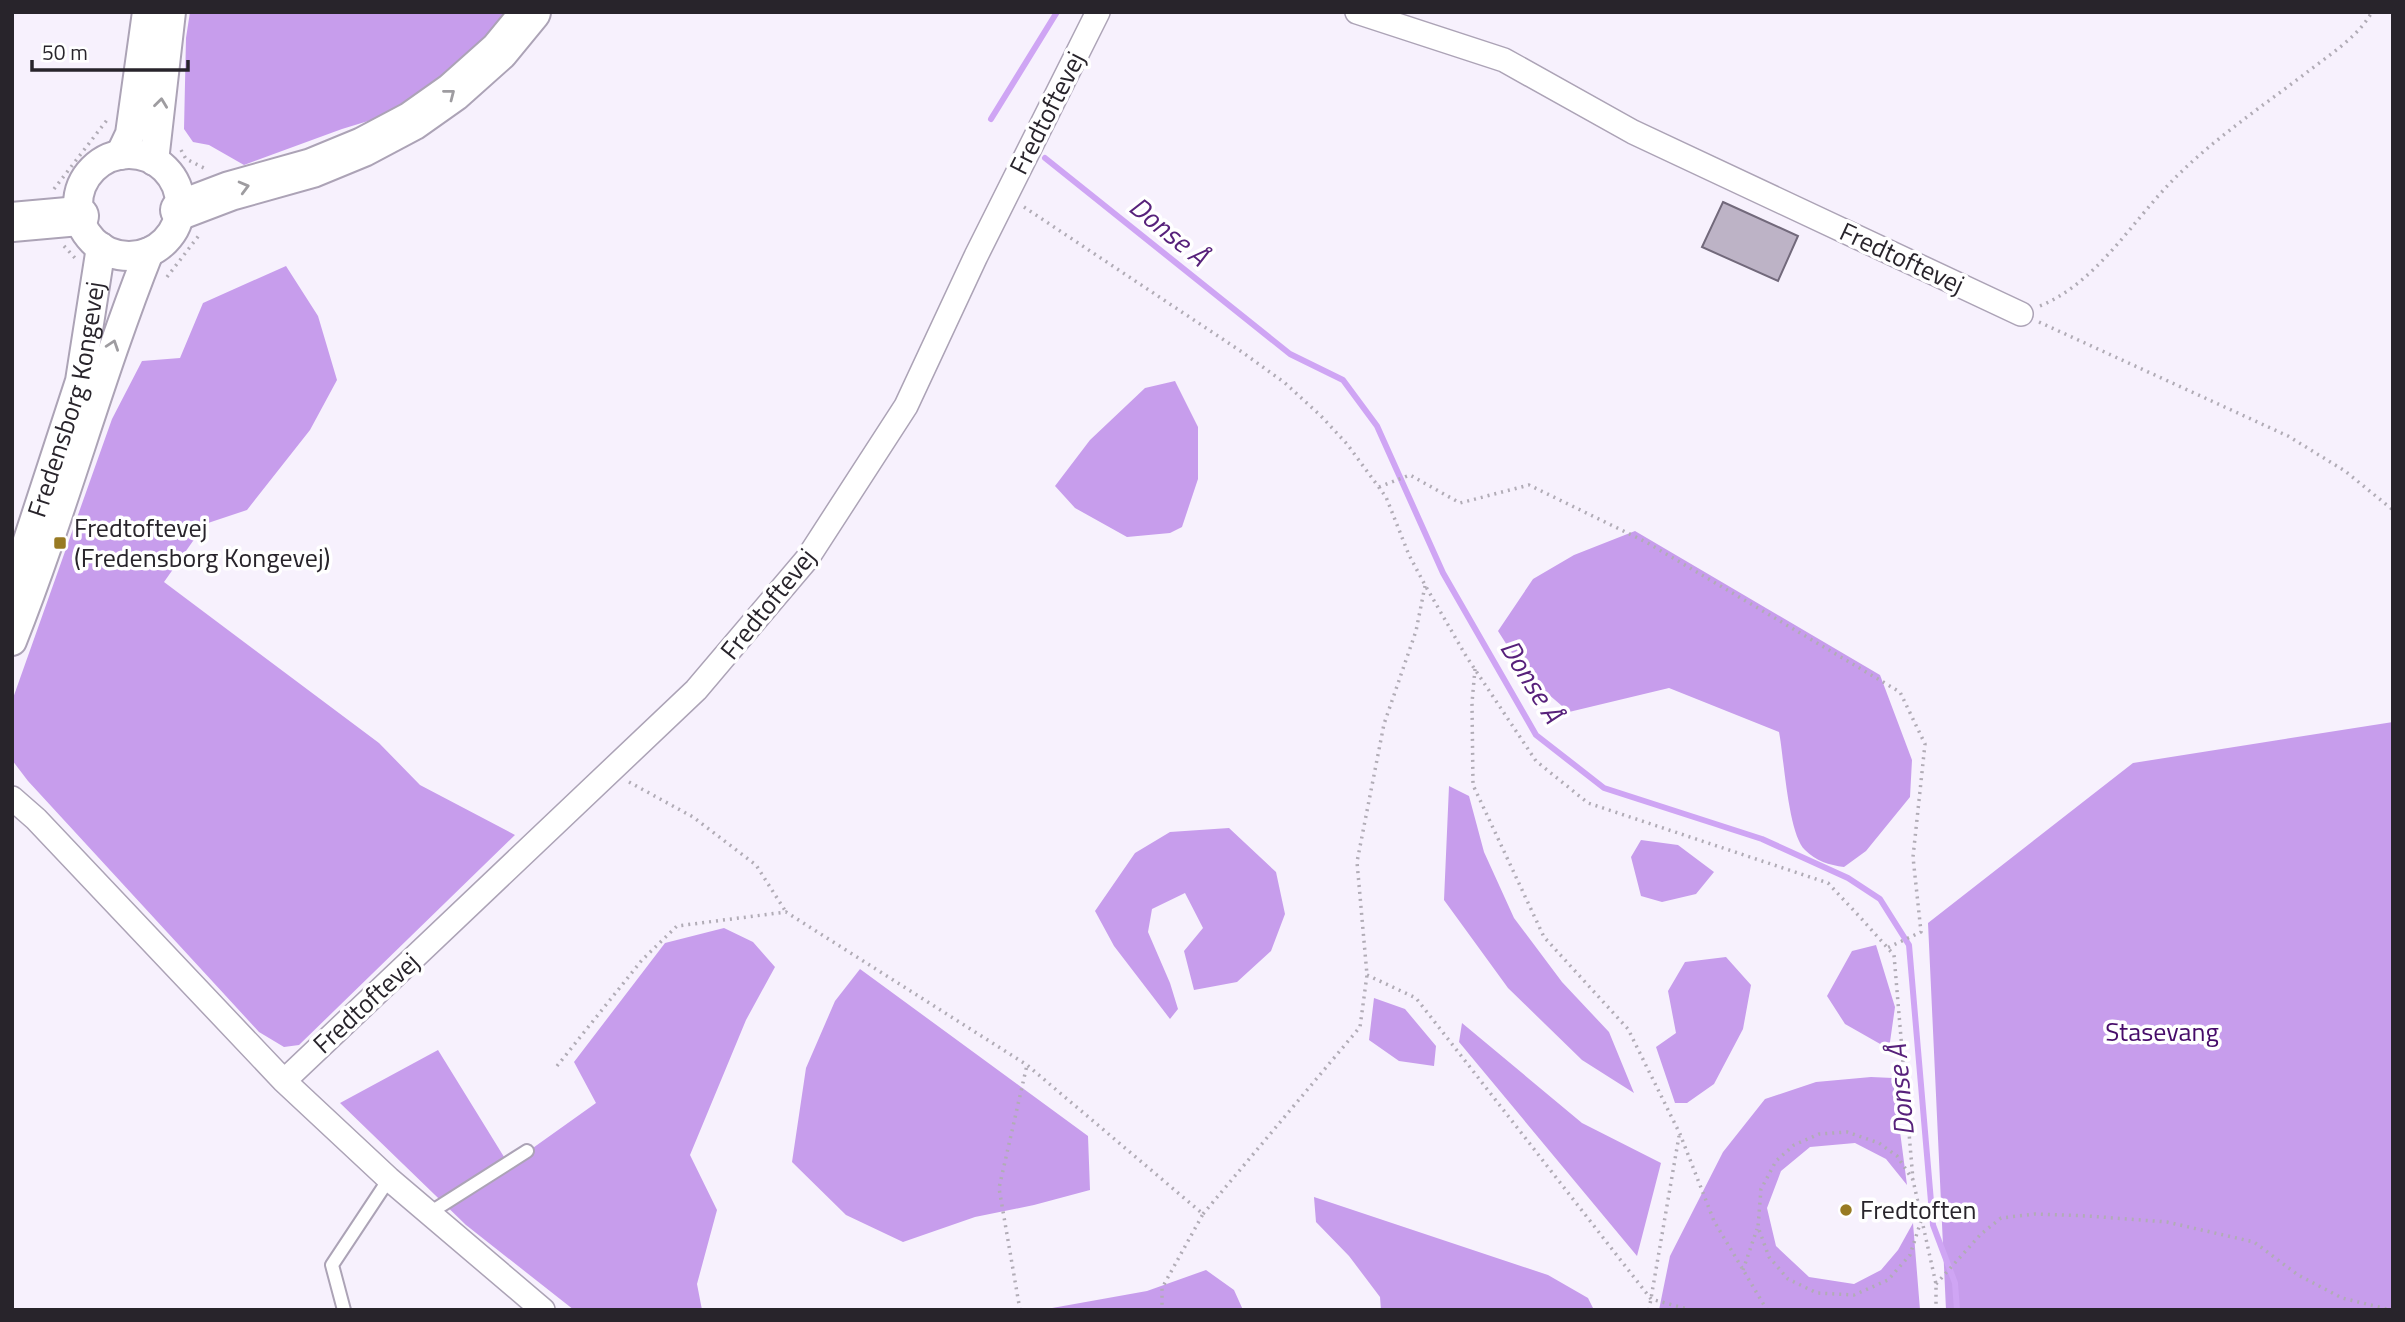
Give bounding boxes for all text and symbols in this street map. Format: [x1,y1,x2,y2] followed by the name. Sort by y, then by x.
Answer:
[32,28,187,72] scale bar
[42,36,88,68] text: 50 m
[999,45,1094,181] street label: Fredtoftevej
[442,89,454,102] one-way arrow
[154,97,169,109] one-way arrow
[238,181,250,195] one-way arrow
[1120,185,1219,276] water label: Donse Å
[1834,212,1971,303] street label: Fredtoftevej
[17,278,114,522] street label: Fredensborg Kongevej
[105,339,119,352] one-way arrow
[74,508,330,577] place label: Fredtoftevej (Fredensborg Kongevej)
[52,535,68,551] marker: Fredtoftevej (Fredensborg Kongevej)
[710,540,825,668] street label: Fredtoftevej
[1490,631,1575,731] water label: Donse Å
[304,943,428,1062] street label: Fredtoftevej
[2105,1012,2219,1051] park label: Stasevang
[1874,1042,1925,1137] water label: Donse Å
[1860,1190,1976,1229] place label: Fredtoften
[1838,1202,1854,1218] marker: Fredtoften

